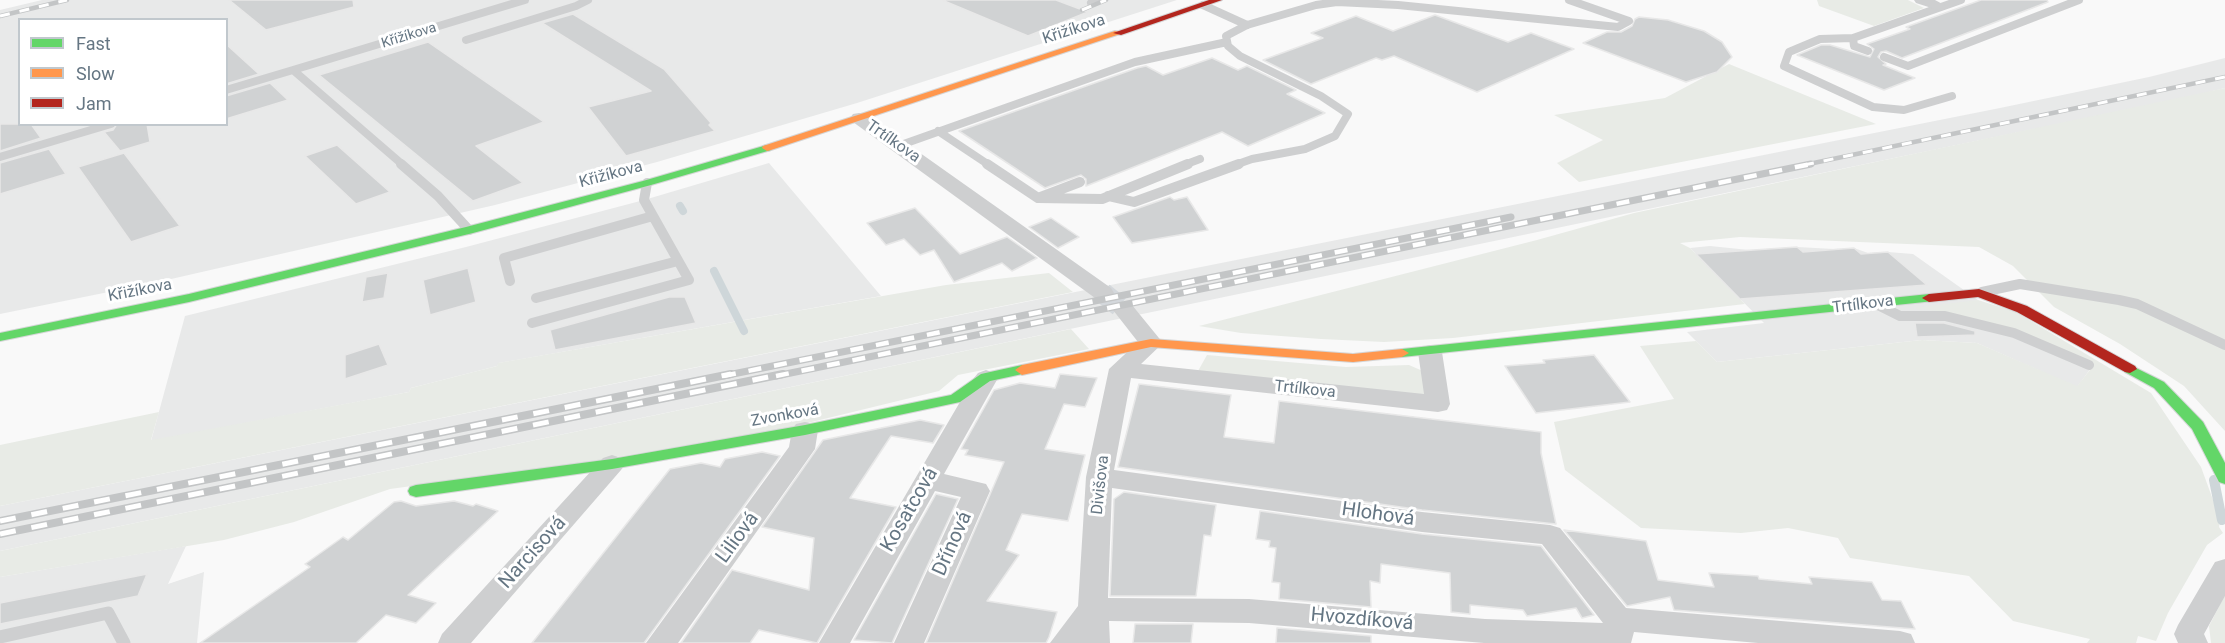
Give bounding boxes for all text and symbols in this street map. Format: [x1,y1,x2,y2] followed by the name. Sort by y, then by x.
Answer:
[1040,11,1108,49] street label: Křižíkova
[18,18,228,126] legend
[379,20,439,52] street label: Křížíkova
[76,33,111,54] text: Fast
[76,63,115,84] text: Slow
[76,93,112,114] text: Jam
[862,117,924,167] street label: Trtílkova
[577,157,645,193] street label: Křižíkova
[106,275,174,307] street label: Křižíkova
[1831,292,1895,318] street label: Trtílkova
[1274,377,1336,403] street label: Trtílkova
[750,401,820,431] street label: Zvonková
[1088,454,1114,516] street label: Divišova
[876,463,944,557] street label: Kosatcová
[1340,498,1416,532] street label: Hlohová
[712,508,764,568] street label: Liliová
[928,508,978,580] street label: Dřínová
[494,512,572,594] street label: Narcisová
[1310,604,1414,636] street label: Hvozdíková

